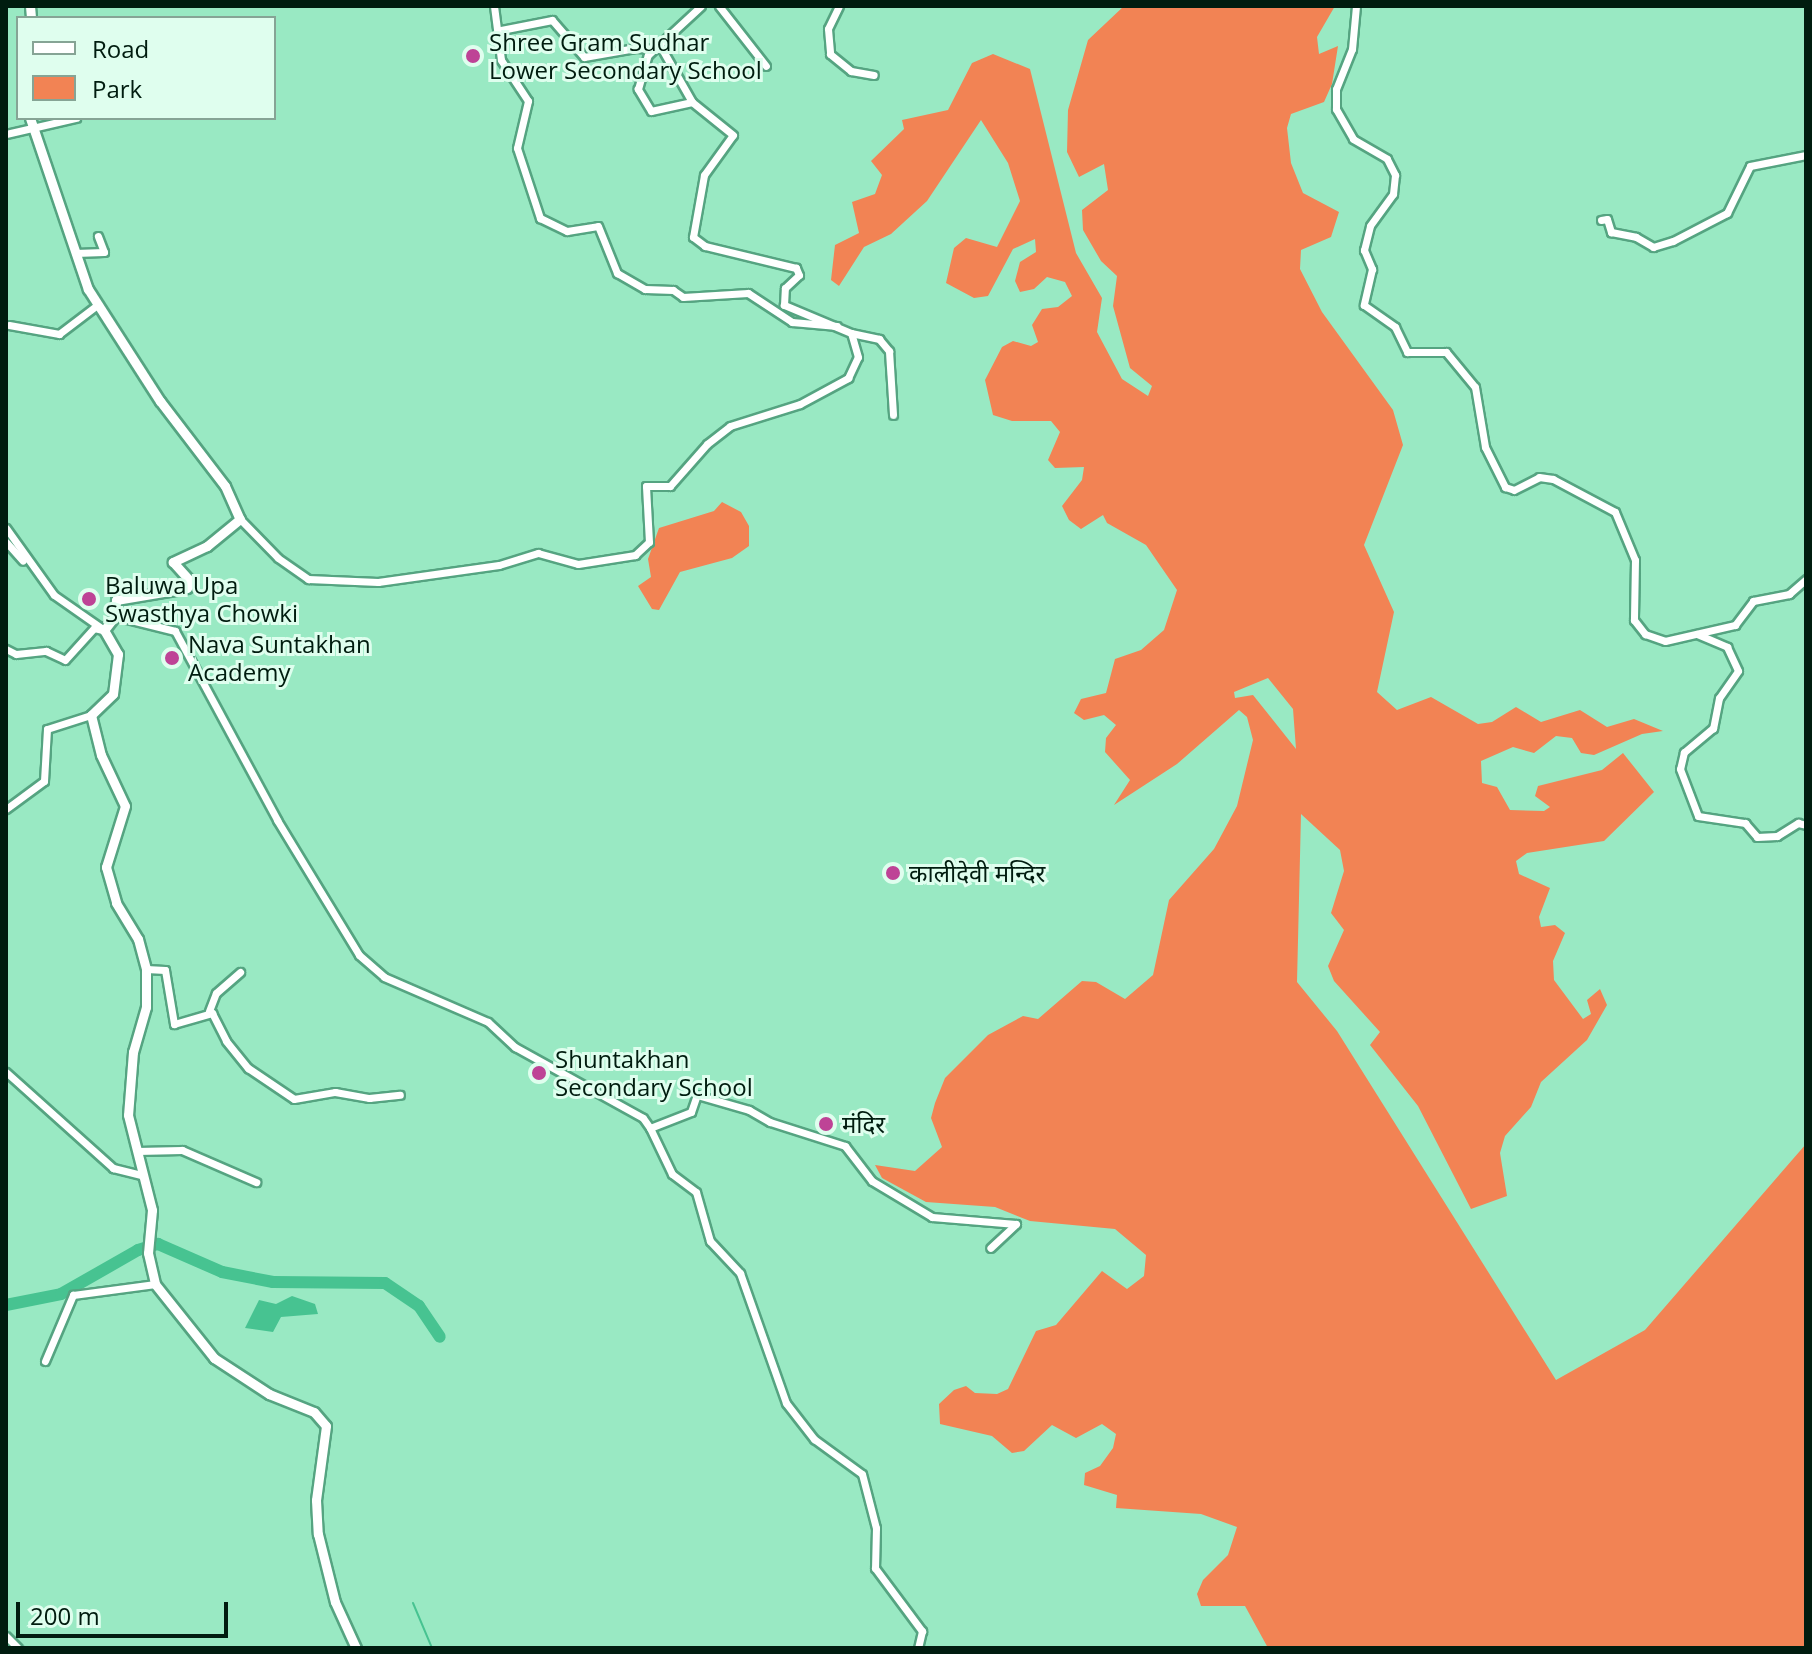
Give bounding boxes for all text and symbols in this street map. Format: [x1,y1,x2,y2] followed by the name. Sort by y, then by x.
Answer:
[16,16,276,120] legend
[489,28,762,84] place label: Shree Gram Sudhar Lower Secondary School
[92,32,149,65] text: Road
[464,47,482,65] marker: Shree Gram Sudhar Lower Secondary School
[92,72,142,105] text: Park
[105,571,298,627] place label: Baluwa Upa Swasthya Chowki
[80,590,98,608] marker: Baluwa Upa Swasthya Chowki
[188,630,371,686] place label: Nava Suntakhan Academy
[163,649,181,667] marker: Nava Suntakhan Academy
[909,859,1045,887] place label: कालीदेवी मन्दिर
[884,864,902,882] marker: कालीदेवी मन्दिर
[555,1045,753,1101] place label: Shuntakhan Secondary School
[530,1064,548,1082] marker: Shuntakhan Secondary School
[842,1110,885,1138] place label: मंदिर
[817,1115,835,1133] marker: मंदिर
[20,1586,232,1636] scale bar
[30,1599,100,1632] text: 200 m

